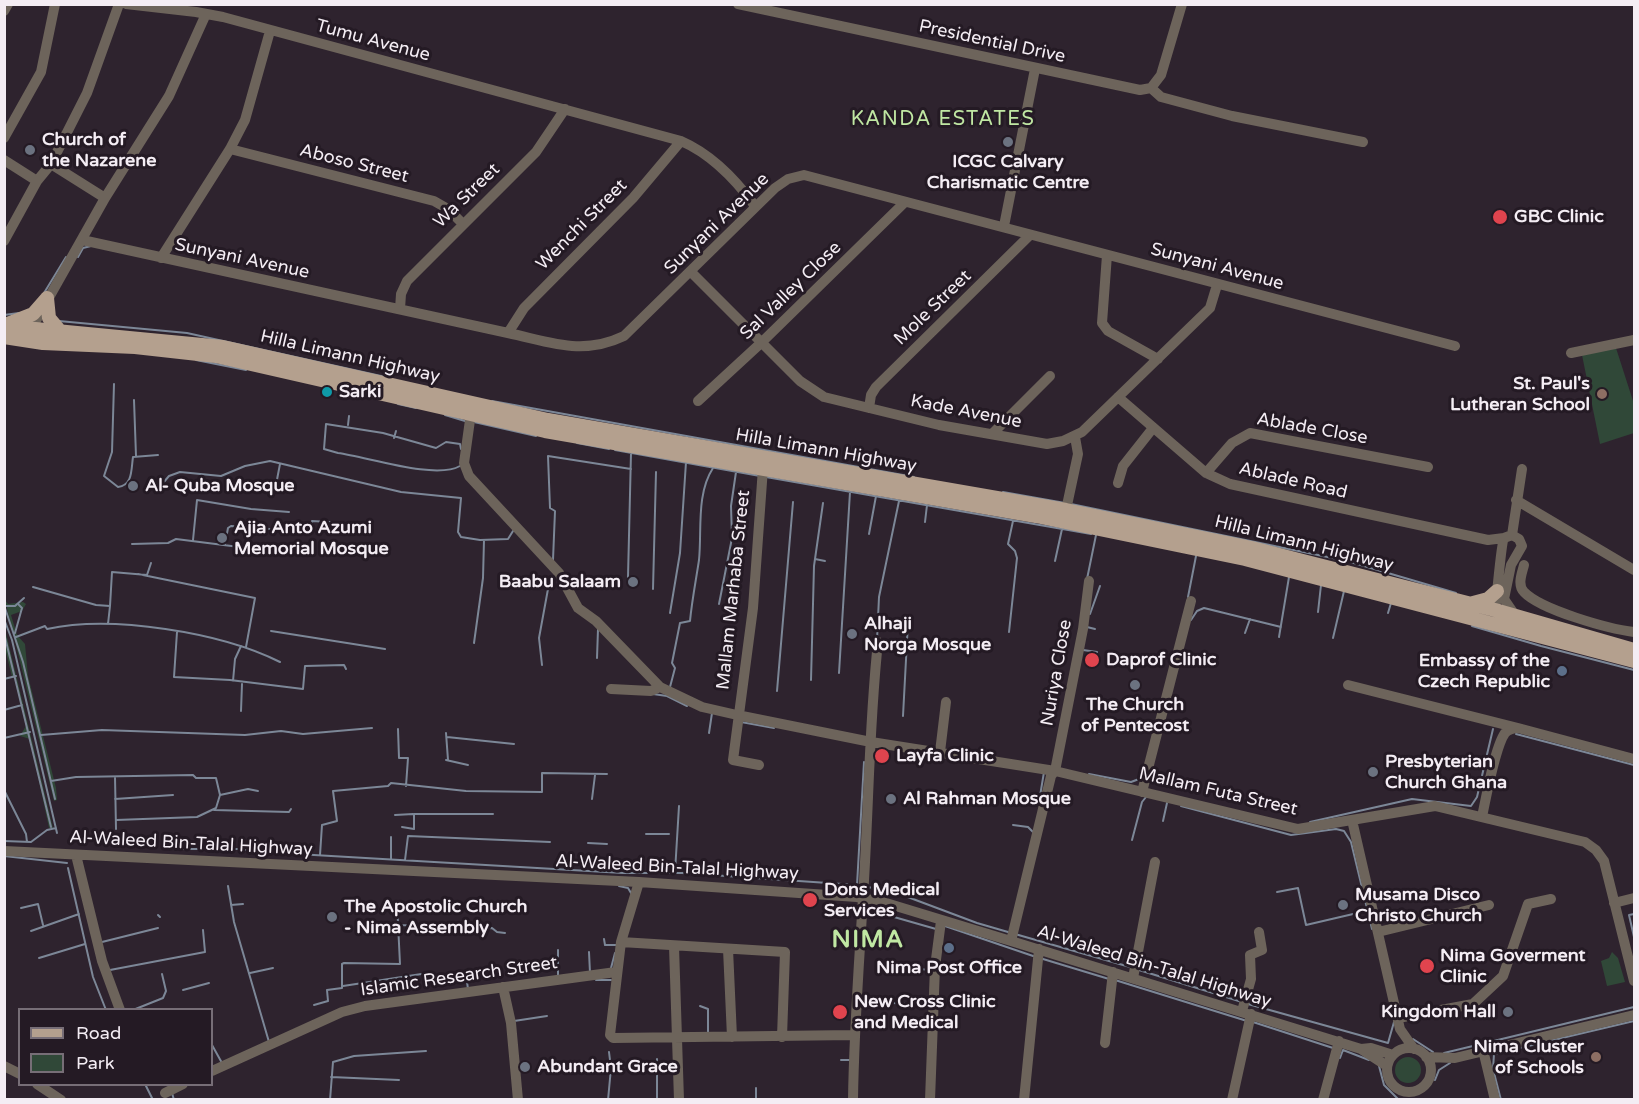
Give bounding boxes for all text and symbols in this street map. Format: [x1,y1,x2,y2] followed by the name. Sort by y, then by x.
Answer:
[314,15,432,67] street label: Tumu Avenue
[917,16,1067,68] street label: Presidential Drive
[851,108,1035,132] district label: KANDA ESTATES
[42,129,156,172] place label: Church of the Nazarene
[1001,135,1015,149] marker: ICGC Calvary Charismatic Centre
[297,140,411,188] street label: Aboso Street
[23,143,37,157] marker: Church of the Nazarene
[927,151,1089,194] place label: ICGC Calvary Charismatic Centre
[429,159,505,233] street label: Wa Street
[660,169,774,279] street label: Sunyani Avenue
[532,175,632,275] street label: Wenchi Street
[1514,206,1604,228] place label: GBC Clinic
[1491,208,1509,226] marker: GBC Clinic
[173,234,311,284] street label: Sunyani Avenue
[736,237,846,345] street label: Sal Valley Close
[1148,239,1286,295] street label: Sunyani Avenue
[890,266,976,350] street label: Mole Street
[258,326,442,388] street label: Hilla Limann Highway
[1450,373,1590,416] place label: St. Paul's Lutheran School
[339,381,381,403] place label: Sarki
[320,385,334,399] marker: Sarki
[1595,387,1609,401] marker: St. Paul's Lutheran School
[909,391,1023,433] street label: Kade Avenue
[1255,409,1369,449] street label: Ablade Close
[734,424,918,478] street label: Hilla Limann Highway
[1237,458,1349,504] street label: Ablade Road
[145,475,295,497] place label: Al- Quba Mosque
[126,479,140,493] marker: Al- Quba Mosque
[713,489,755,691] street label: Mallam Marhaba Street
[1212,511,1396,577] street label: Hilla Limann Highway
[234,517,389,560] place label: Ajia Anto Azumi Memorial Mosque
[215,531,229,545] marker: Ajia Anto Azumi Memorial Mosque
[499,571,621,593] place label: Baabu Salaam
[626,575,640,589] marker: Baabu Salaam
[864,613,991,656] place label: Alhaji Norga Mosque
[1037,618,1077,728] street label: Nuriya Close
[845,627,859,641] marker: Alhaji Norga Mosque
[1106,649,1216,671] place label: Daprof Clinic
[1418,650,1550,692] place label: Embassy of the Czech Republic
[1083,651,1101,669] marker: Daprof Clinic
[1555,664,1569,678] marker: Embassy of the Czech Republic
[1128,678,1142,692] marker: The Church of Pentecost
[1081,694,1189,736] place label: The Church of Pentecost
[896,745,994,767] place label: Layfa Clinic
[873,747,891,765] marker: Layfa Clinic
[1385,751,1507,794] place label: Presbyterian Church Ghana
[1137,763,1299,821] street label: Mallam Futa Street
[1366,765,1380,779] marker: Presbyterian Church Ghana
[903,788,1071,810] place label: Al Rahman Mosque
[884,792,898,806] marker: Al Rahman Mosque
[69,827,313,861] street label: Al-Waleed Bin-Talal Highway
[555,851,799,885] street label: Al-Waleed Bin-Talal Highway
[824,879,940,922] place label: Dons Medical Services
[1355,884,1482,926] place label: Musama Disco Christo Church
[801,891,819,909] marker: Dons Medical Services
[344,896,527,938] place label: The Apostolic Church - Nima Assembly
[1336,898,1350,912] marker: Musama Disco Christo Church
[325,910,339,924] marker: The Apostolic Church - Nima Assembly
[1034,921,1274,1013] street label: Al-Waleed Bin-Talal Highway
[831,927,905,955] district label: NIMA
[942,941,956,955] marker: Nima Post Office
[1440,945,1585,988] place label: Nima Goverment Clinic
[359,952,559,1002] street label: Islamic Research Street
[876,957,1022,979] place label: Nima Post Office
[1418,957,1436,975] marker: Nima Goverment Clinic
[854,991,996,1034] place label: New Cross Clinic and Medical
[1381,1001,1496,1023] place label: Kingdom Hall
[831,1003,849,1021] marker: New Cross Clinic and Medical
[1501,1005,1515,1019] marker: Kingdom Hall
[18,1008,213,1086] legend
[76,1022,121,1044] text: Road
[1474,1036,1584,1078] place label: Nima Cluster of Schools
[1589,1050,1603,1064] marker: Nima Cluster of Schools
[76,1052,114,1074] text: Park
[537,1056,678,1078] place label: Abundant Grace
[518,1060,532,1074] marker: Abundant Grace

